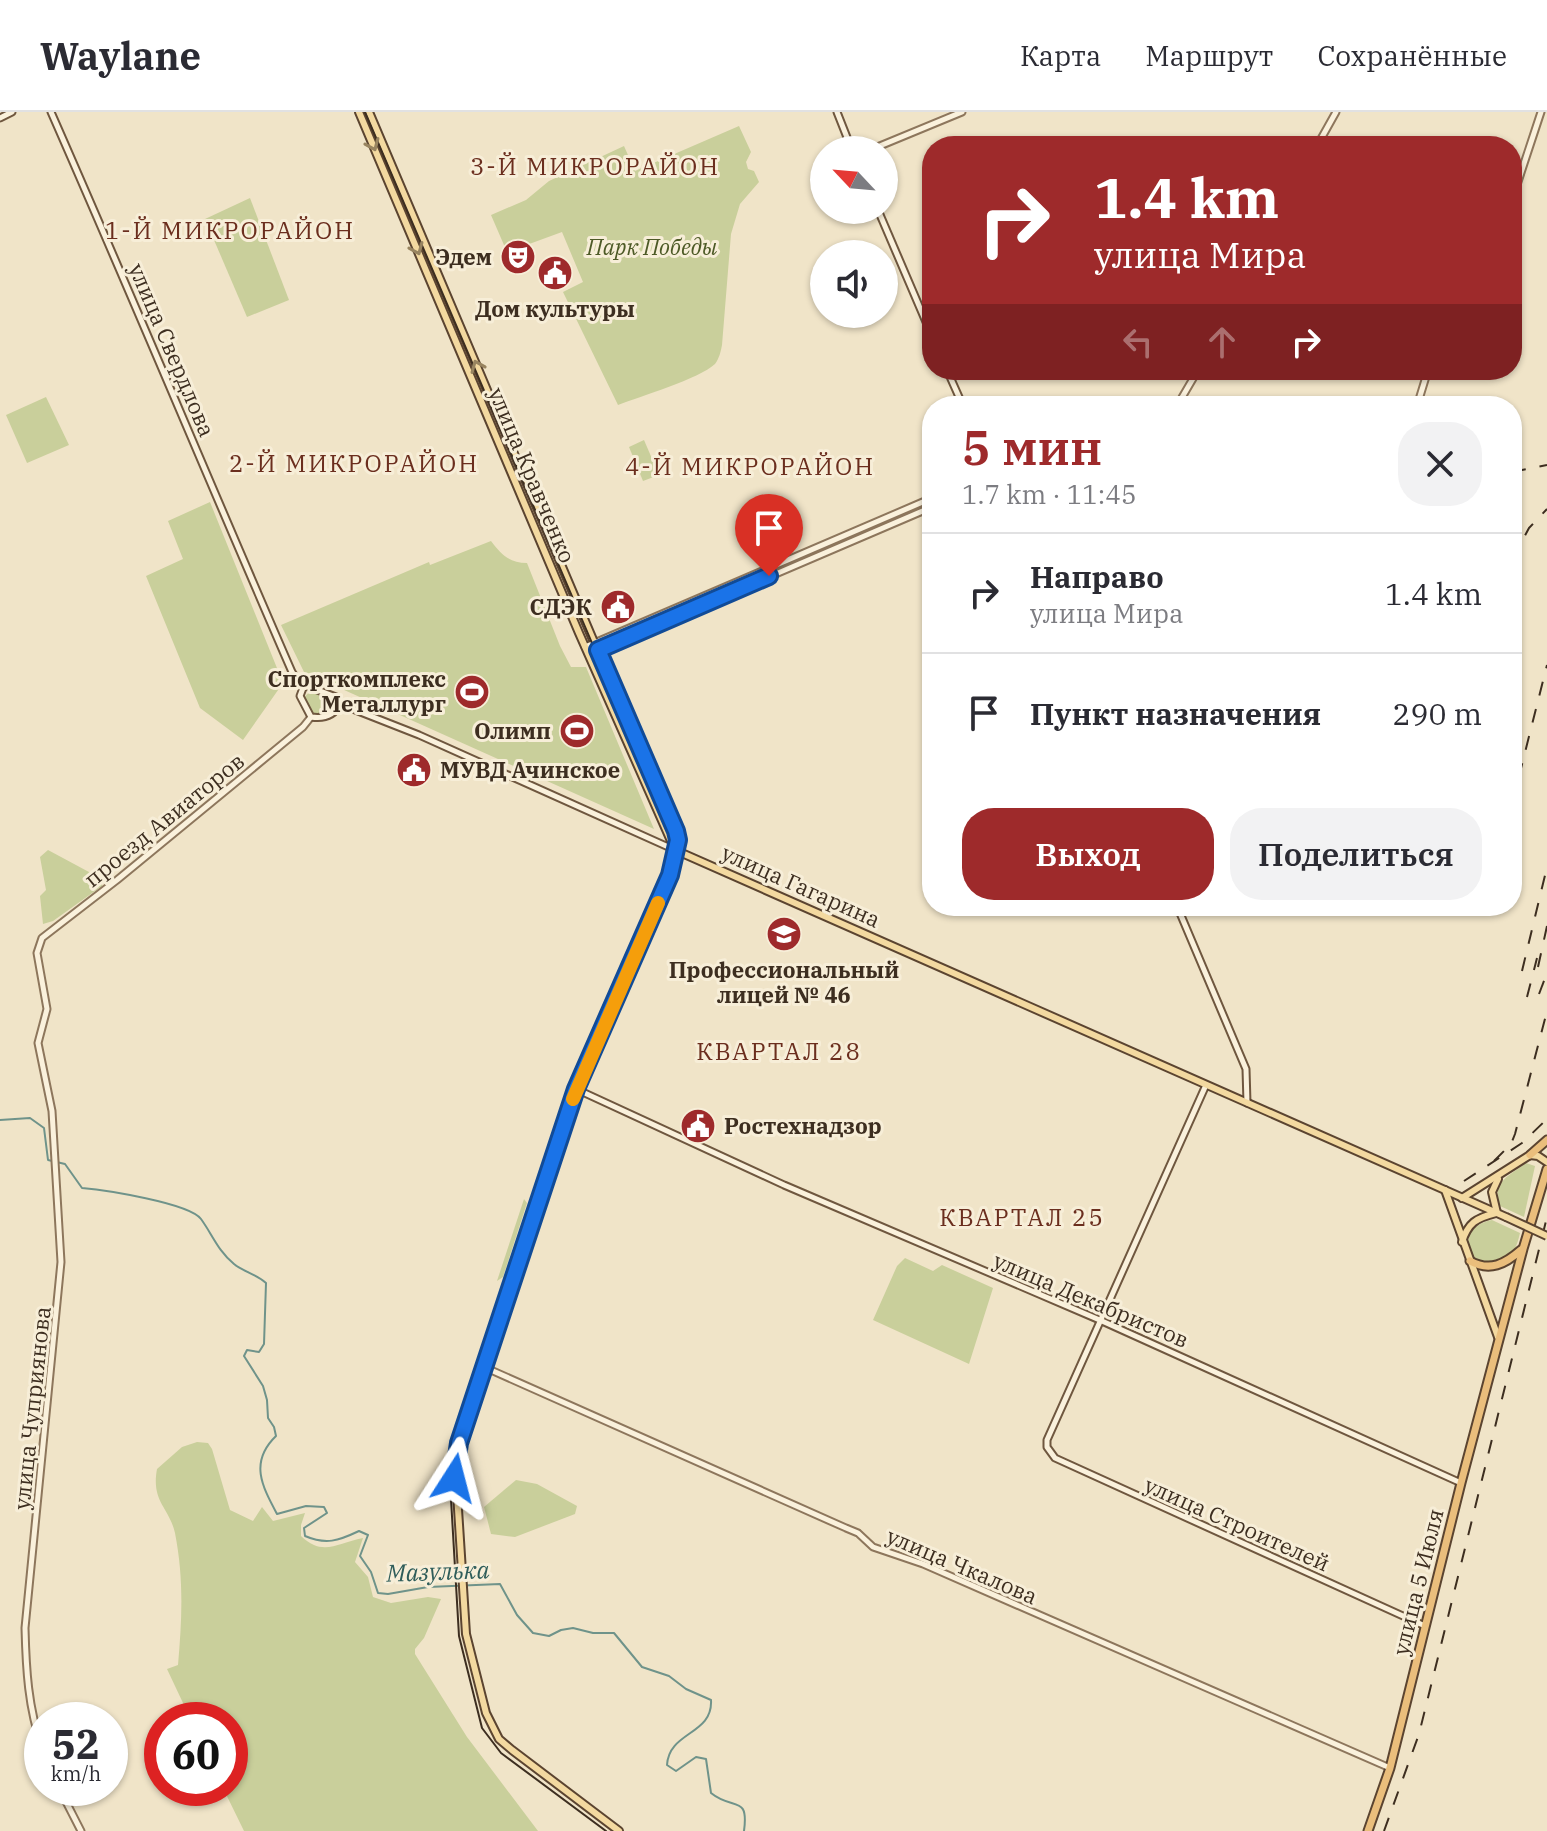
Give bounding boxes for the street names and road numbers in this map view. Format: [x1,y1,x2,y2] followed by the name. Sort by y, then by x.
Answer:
[123,259,222,441] street label: улица Свердлова
[482,383,583,567] street label: улица Кравченко
[78,746,250,893] street label: проезд Авиаторов
[717,838,885,934] street label: улица Гагарина
[989,1245,1193,1354] street label: улица Декабристов
[6,1305,57,1511] street label: улица Чуприянова
[1140,1470,1334,1577] street label: улица Строителей
[1385,1506,1450,1658] street label: улица 5 Июля
[882,1521,1042,1610] street label: улица Чкалова

